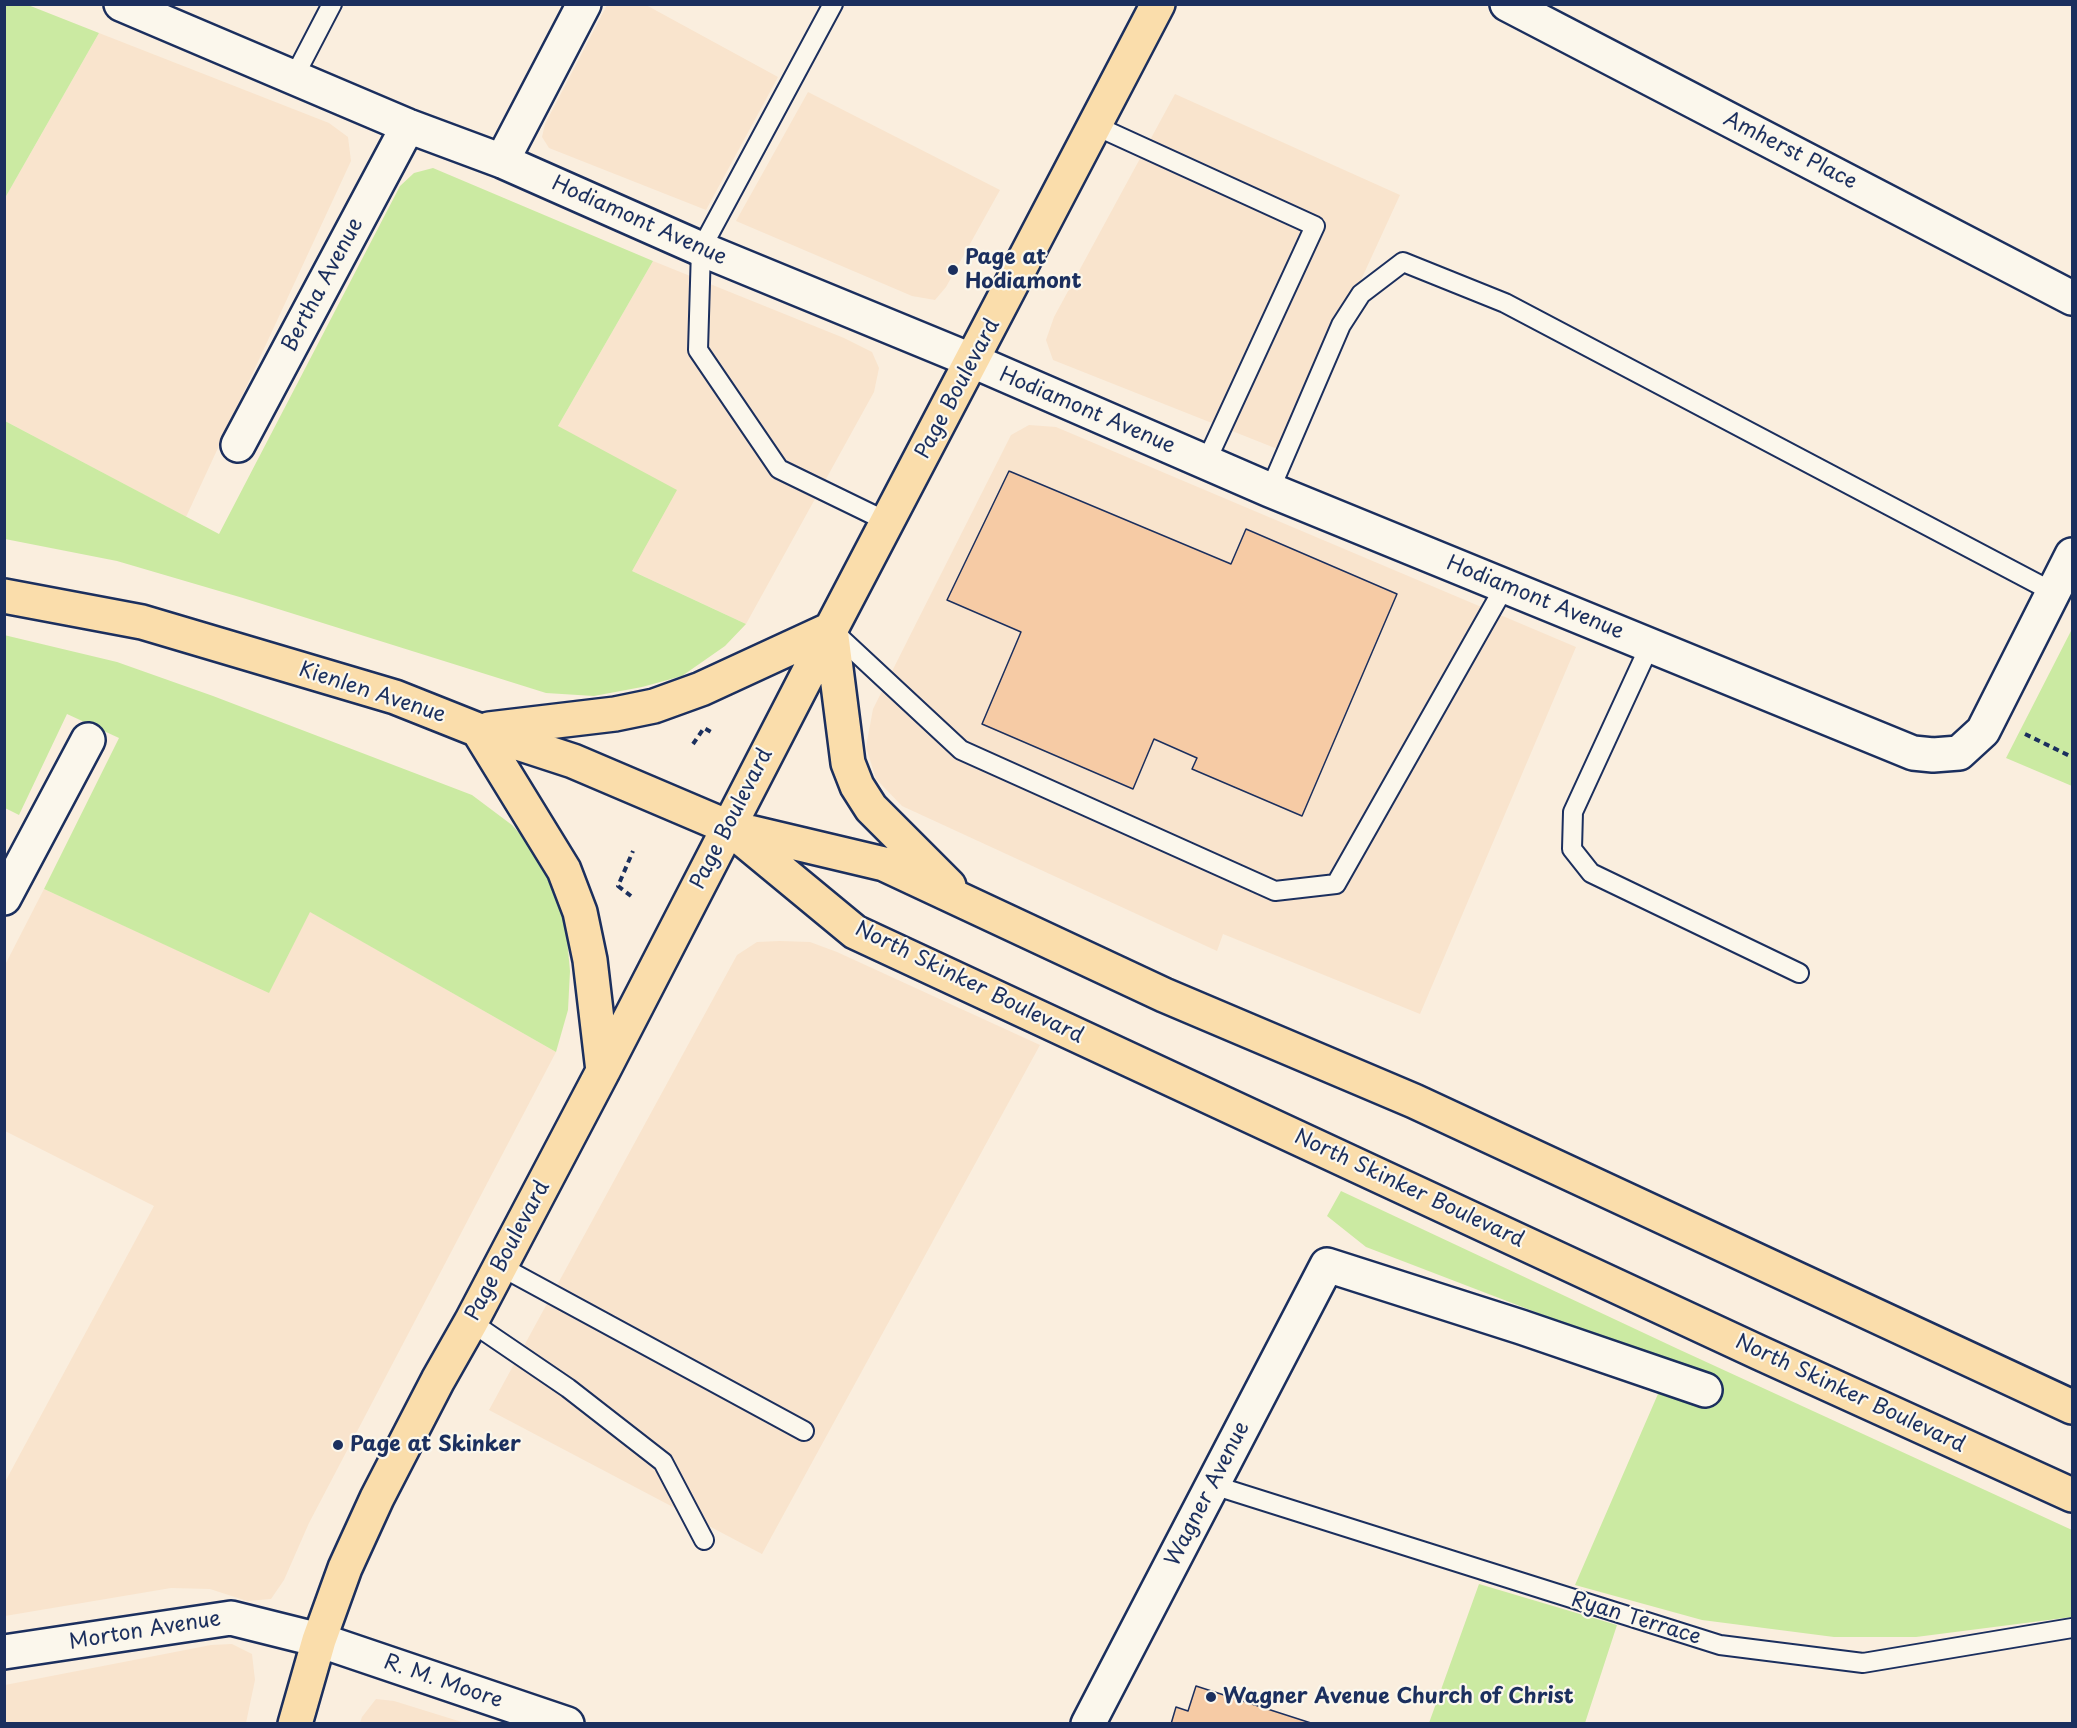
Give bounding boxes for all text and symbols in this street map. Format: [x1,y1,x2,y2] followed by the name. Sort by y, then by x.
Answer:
[1719,107,1861,195] street label: Amherst Place
[548,171,730,271] street label: Hodiamont Avenue
[277,214,369,356] street label: Bertha Avenue
[965,245,1082,295] place label: Page at Hodiamont
[946,263,960,277] marker: Page at Hodiamont
[911,315,1005,463] street label: Page Boulevard
[995,363,1179,459] street label: Hodiamont Avenue
[1443,551,1627,645] street label: Hodiamont Avenue
[295,657,449,729] street label: Kienlen Avenue
[686,744,778,894] street label: Page Boulevard
[851,917,1087,1049] street label: North Skinker Boulevard
[1290,1125,1528,1253] street label: North Skinker Boulevard
[461,1177,555,1325] street label: Page Boulevard
[1731,1330,1969,1458] street label: North Skinker Boulevard
[1161,1417,1255,1571] street label: Wagner Avenue
[350,1432,521,1458] place label: Page at Skinker
[331,1438,345,1452] marker: Page at Skinker
[1568,1587,1704,1651] street label: Ryan Terrace
[67,1607,223,1655] street label: Morton Avenue
[380,1650,506,1714] street label: R. M. Moore
[1223,1684,1574,1710] place label: Wagner Avenue Church of Christ
[1204,1690,1218,1704] marker: Wagner Avenue Church of Christ

